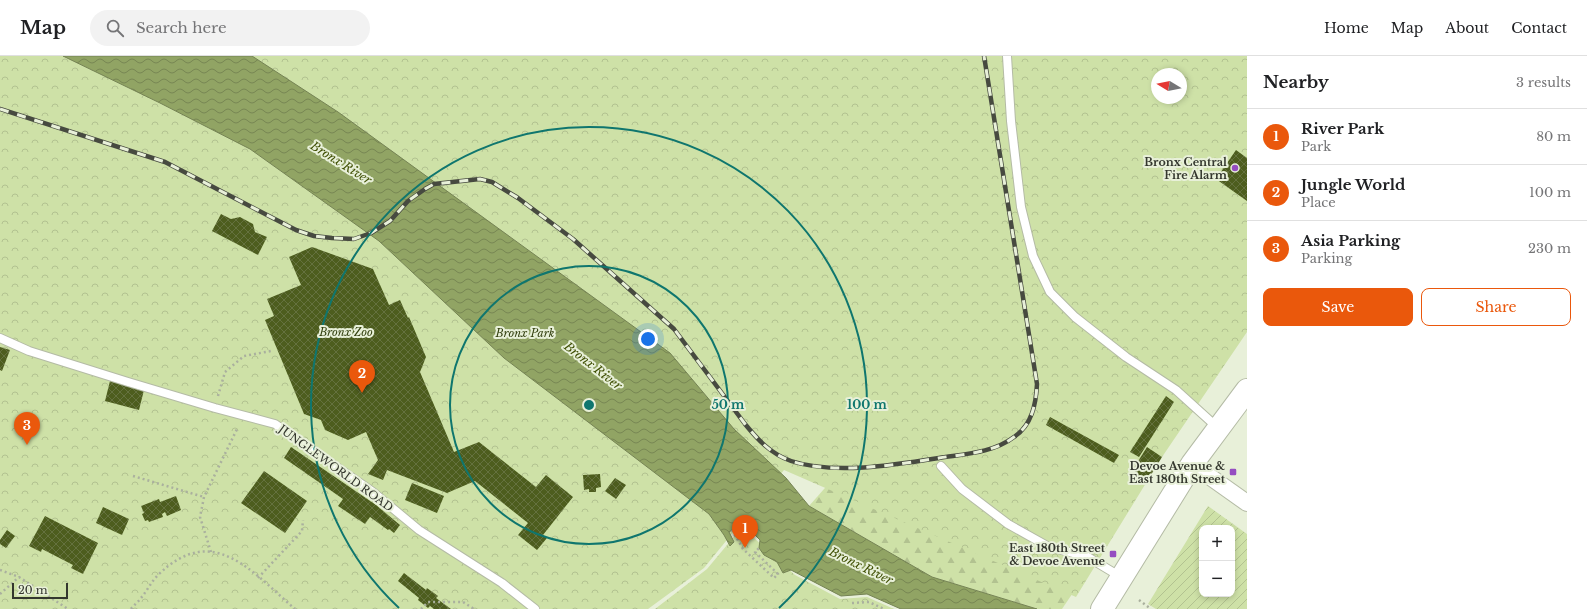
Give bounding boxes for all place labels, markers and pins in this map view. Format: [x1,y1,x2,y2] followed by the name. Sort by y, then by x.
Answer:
[1144,155,1227,182] place label: Bronx Central Fire Alarm
[1230,163,1240,173] marker: Bronx Central Fire Alarm
[349,360,375,393] pin: 2
[582,398,596,412] centre of rings
[14,412,40,445] pin: 3
[1129,459,1226,486] place label: Devoe Avenue & East 180th Street
[1228,467,1238,477] marker: Devoe Avenue & East 180th Street
[732,515,758,548] pin: 1
[1009,541,1106,568] place label: East 180th Street & Devoe Avenue
[1108,549,1118,559] marker: East 180th Street & Devoe Avenue

